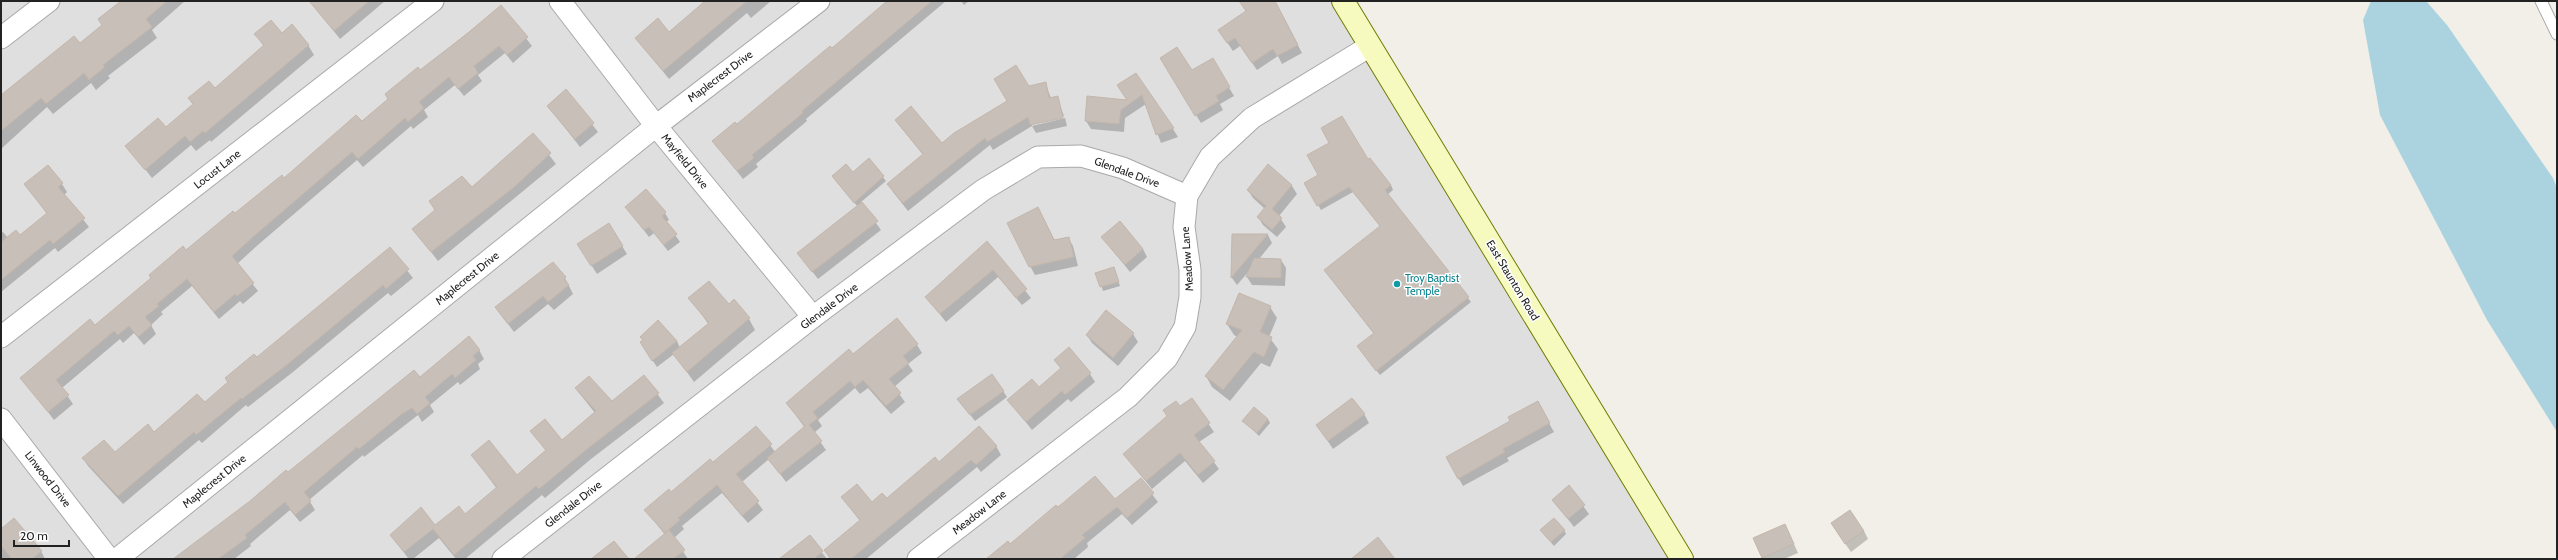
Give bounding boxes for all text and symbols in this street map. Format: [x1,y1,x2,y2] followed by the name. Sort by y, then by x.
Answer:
[685,47,756,105] street label: Maplecrest Drive
[659,131,712,192] street label: Mayfield Drive
[191,146,243,192] street label: Locust Lane
[1092,154,1162,190] street label: Glendale Drive
[1178,226,1196,292] street label: Meadow Lane
[1483,237,1543,323] street label: East Staunton Road
[432,248,502,308] street label: Maplecrest Drive
[1405,271,1460,298] place label: Troy Baptist Temple
[1392,279,1402,289] marker: Troy Baptist Temple
[797,280,861,332] street label: Glendale Drive
[22,448,74,510] street label: Linwood Drive
[179,451,249,511] street label: Maplecrest Drive
[542,477,605,531] street label: Glendale Drive
[949,486,1009,537] street label: Meadow Lane
[14,522,69,548] scale bar
[20,528,48,543] text: 20 m

